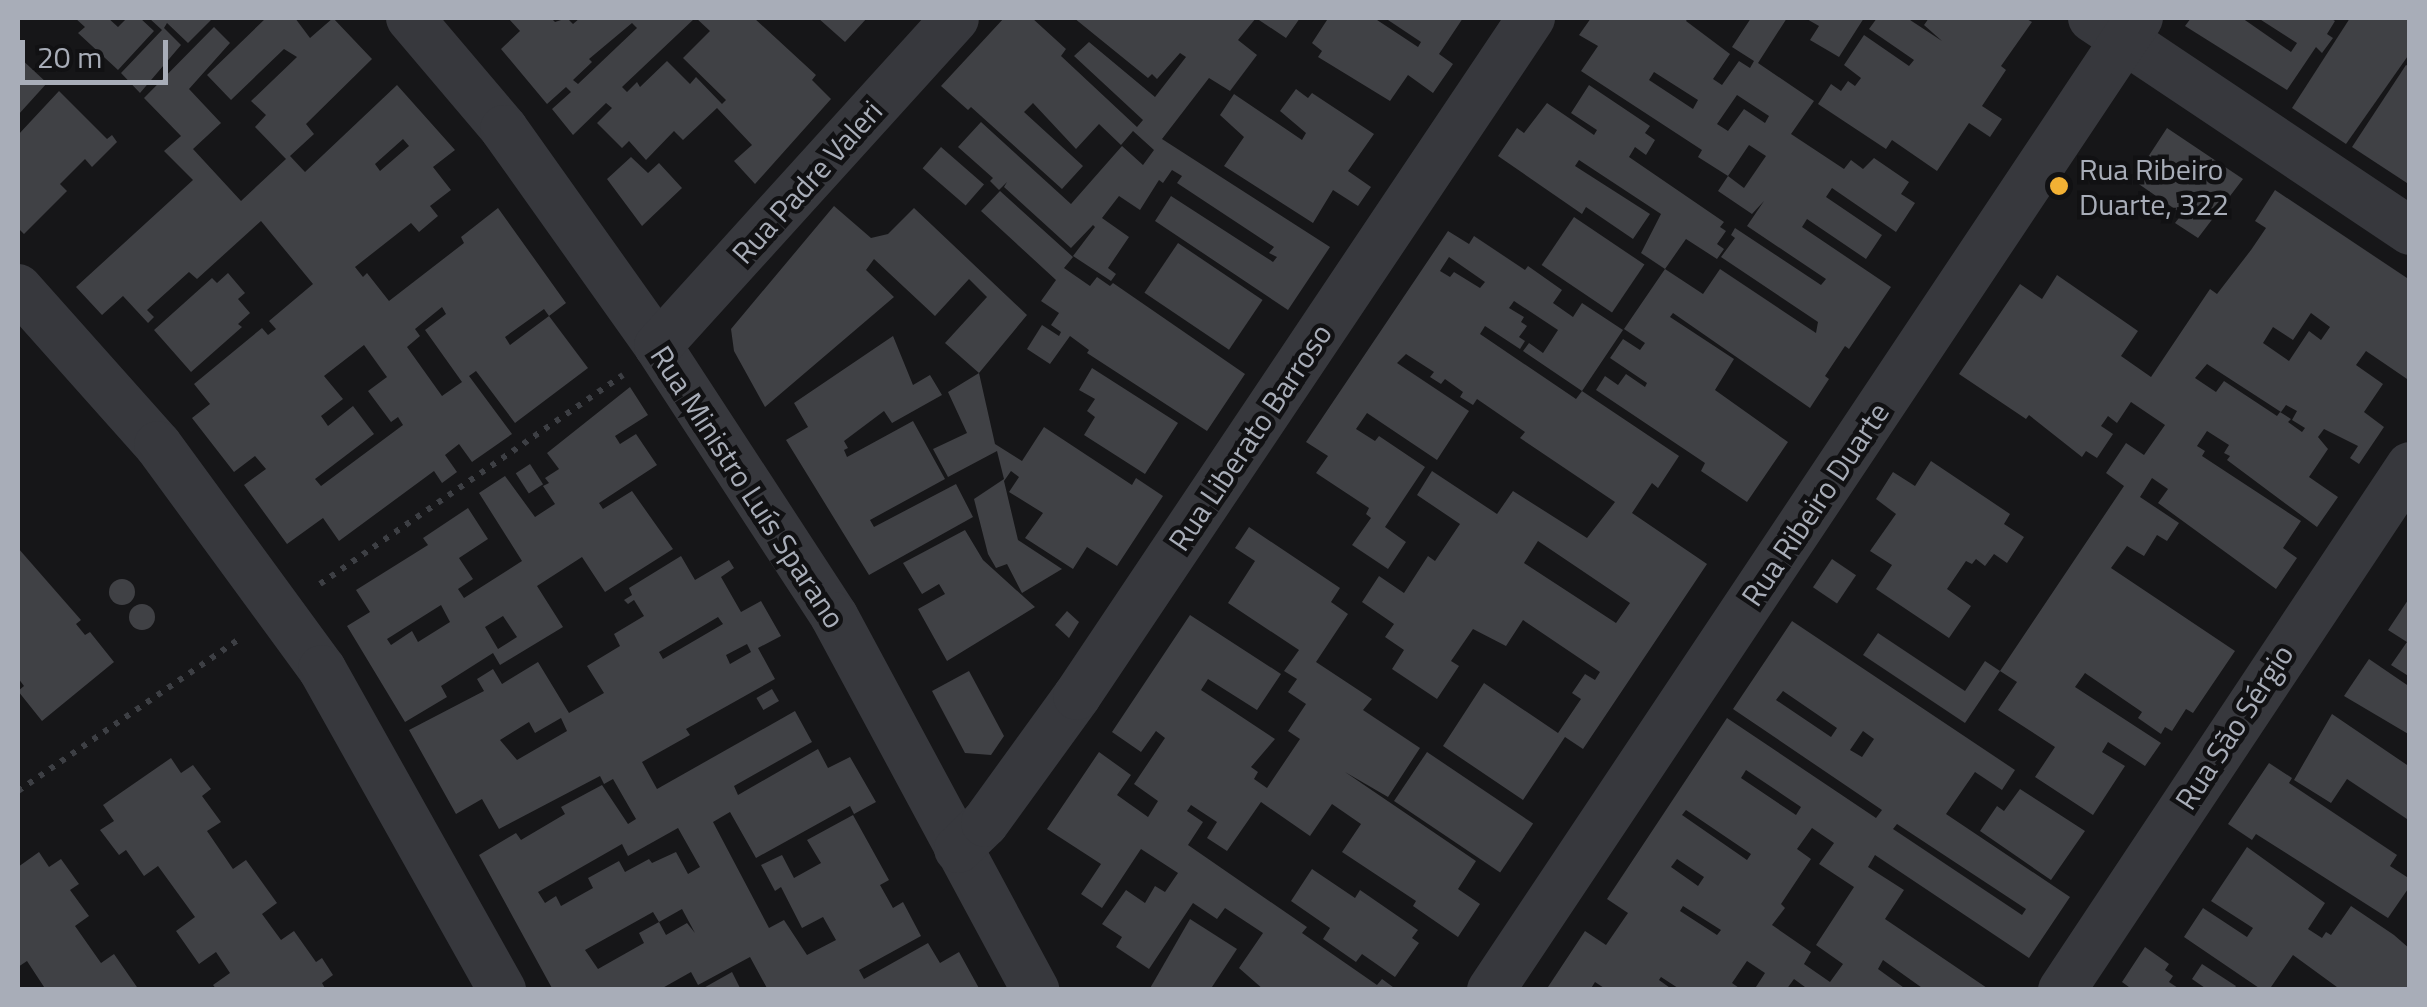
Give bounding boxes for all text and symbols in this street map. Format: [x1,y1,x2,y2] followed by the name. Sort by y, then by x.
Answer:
[25,20,172,82] scale bar
[37,34,102,80] text: 20 m
[724,93,890,271] street label: Rua Padre Valeri
[2079,151,2229,222] place label: Rua Ribeiro Duarte, 322
[2048,175,2070,197] marker: Rua Ribeiro Duarte, 322
[1161,317,1339,557] street label: Rua Liberato Barroso
[643,339,853,635] street label: Rua Ministro Luís Sparano
[1734,396,1896,612] street label: Rua Ribeiro Duarte
[2167,638,2301,816] street label: Rua São Sérgio

